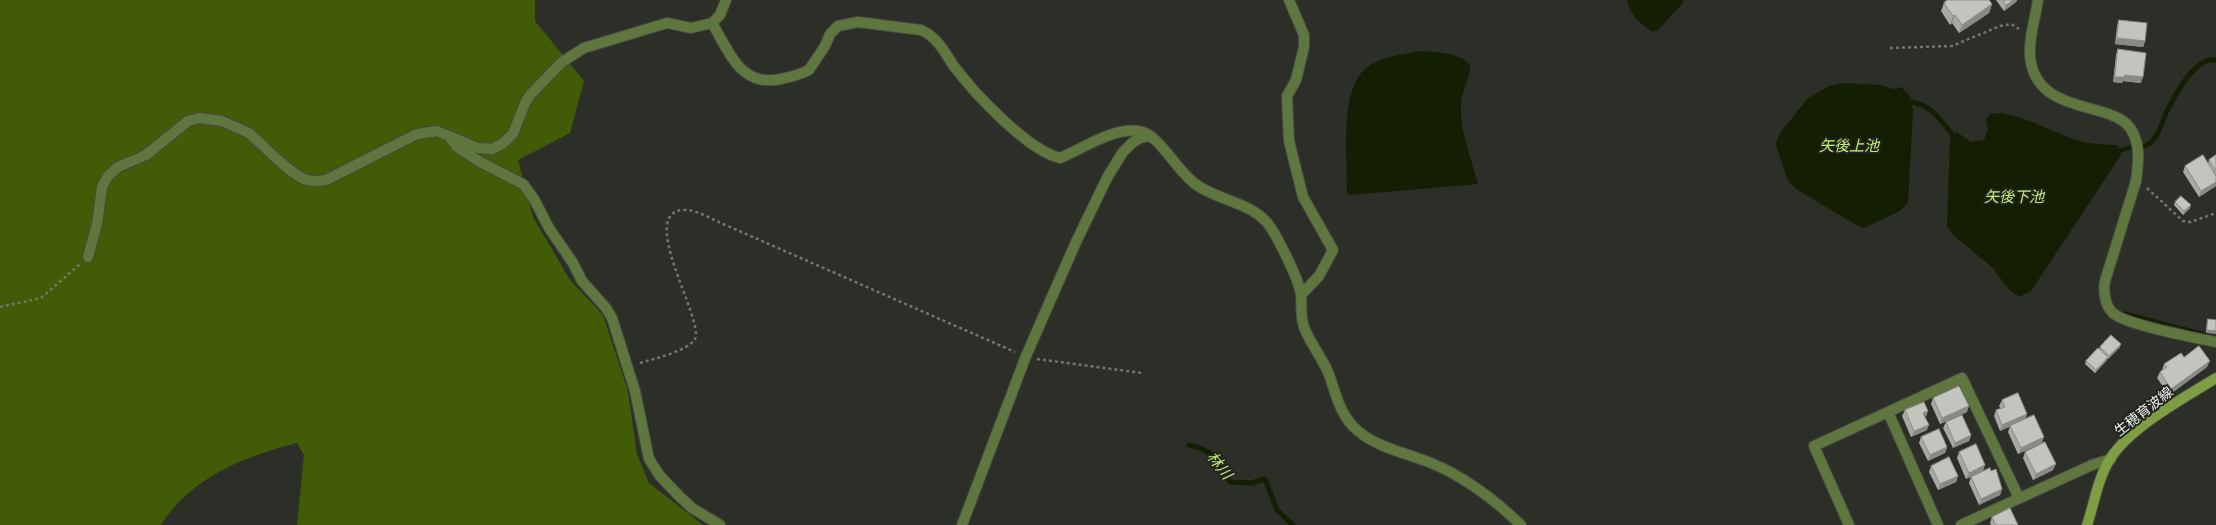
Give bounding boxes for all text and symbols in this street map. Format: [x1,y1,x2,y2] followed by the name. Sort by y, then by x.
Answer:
[1819,138,1879,156] water label: 矢後上池
[1984,189,2044,207] water label: 矢後下池
[2111,384,2177,440] street label: 生穂育波線
[1203,449,1235,483] water label: 林川

